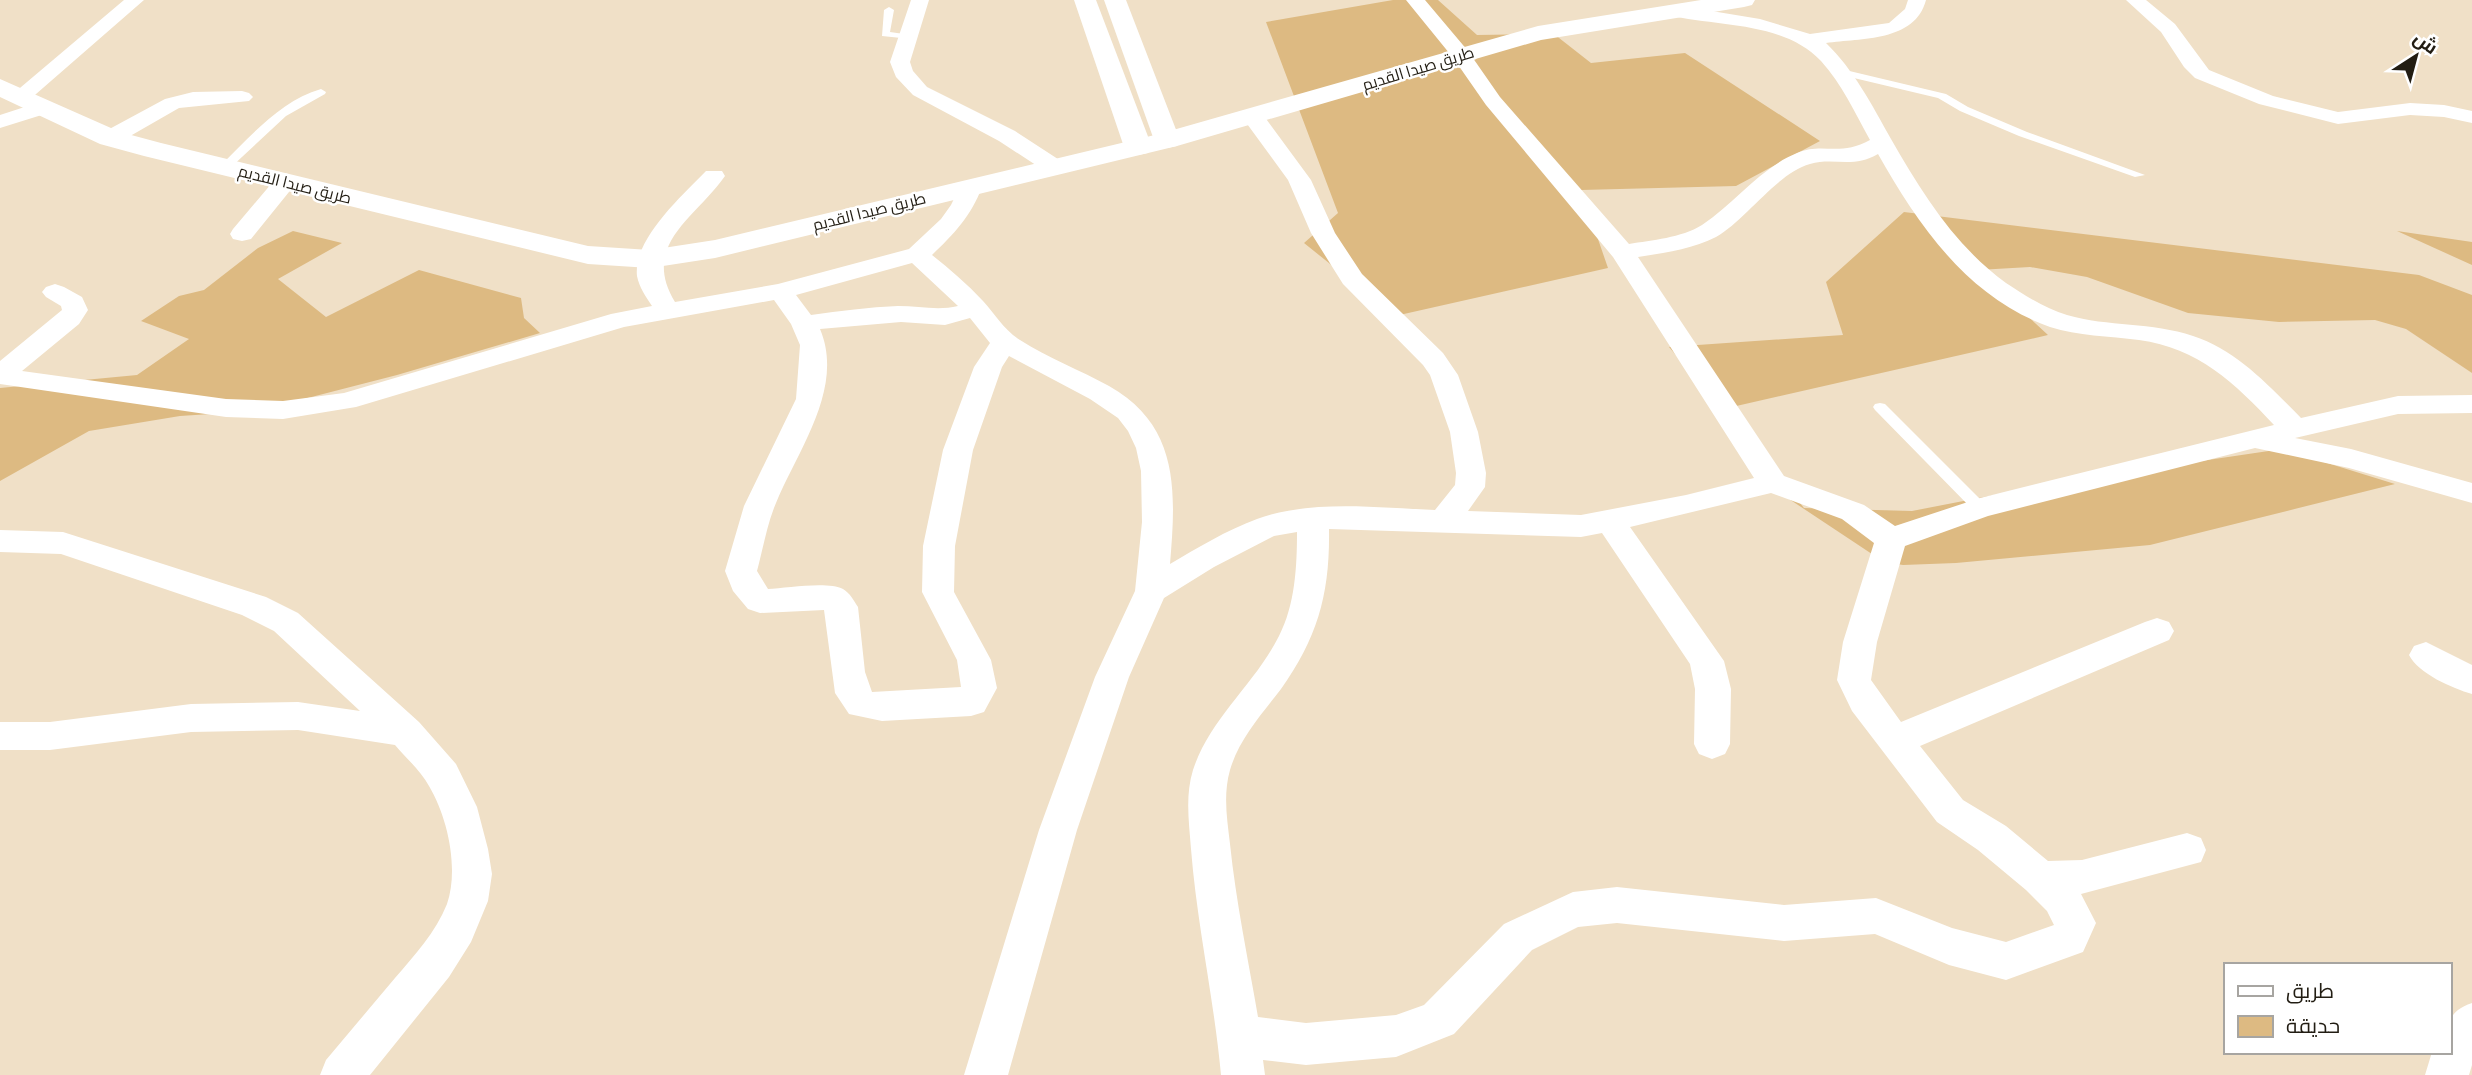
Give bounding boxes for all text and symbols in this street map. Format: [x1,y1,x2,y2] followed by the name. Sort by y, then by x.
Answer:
[2381,21,2451,91] north arrow
[2408,25,2443,60] text: ش
[1359,41,1477,96] street label: طريق صيدا القديم
[236,159,354,210] street label: طريق صيدا القديم
[810,186,928,237] street label: طريق صيدا القديم
[2224,963,2451,1054] legend
[2286,976,2334,1004] text: طريق
[2286,1011,2340,1039] text: حديقة

